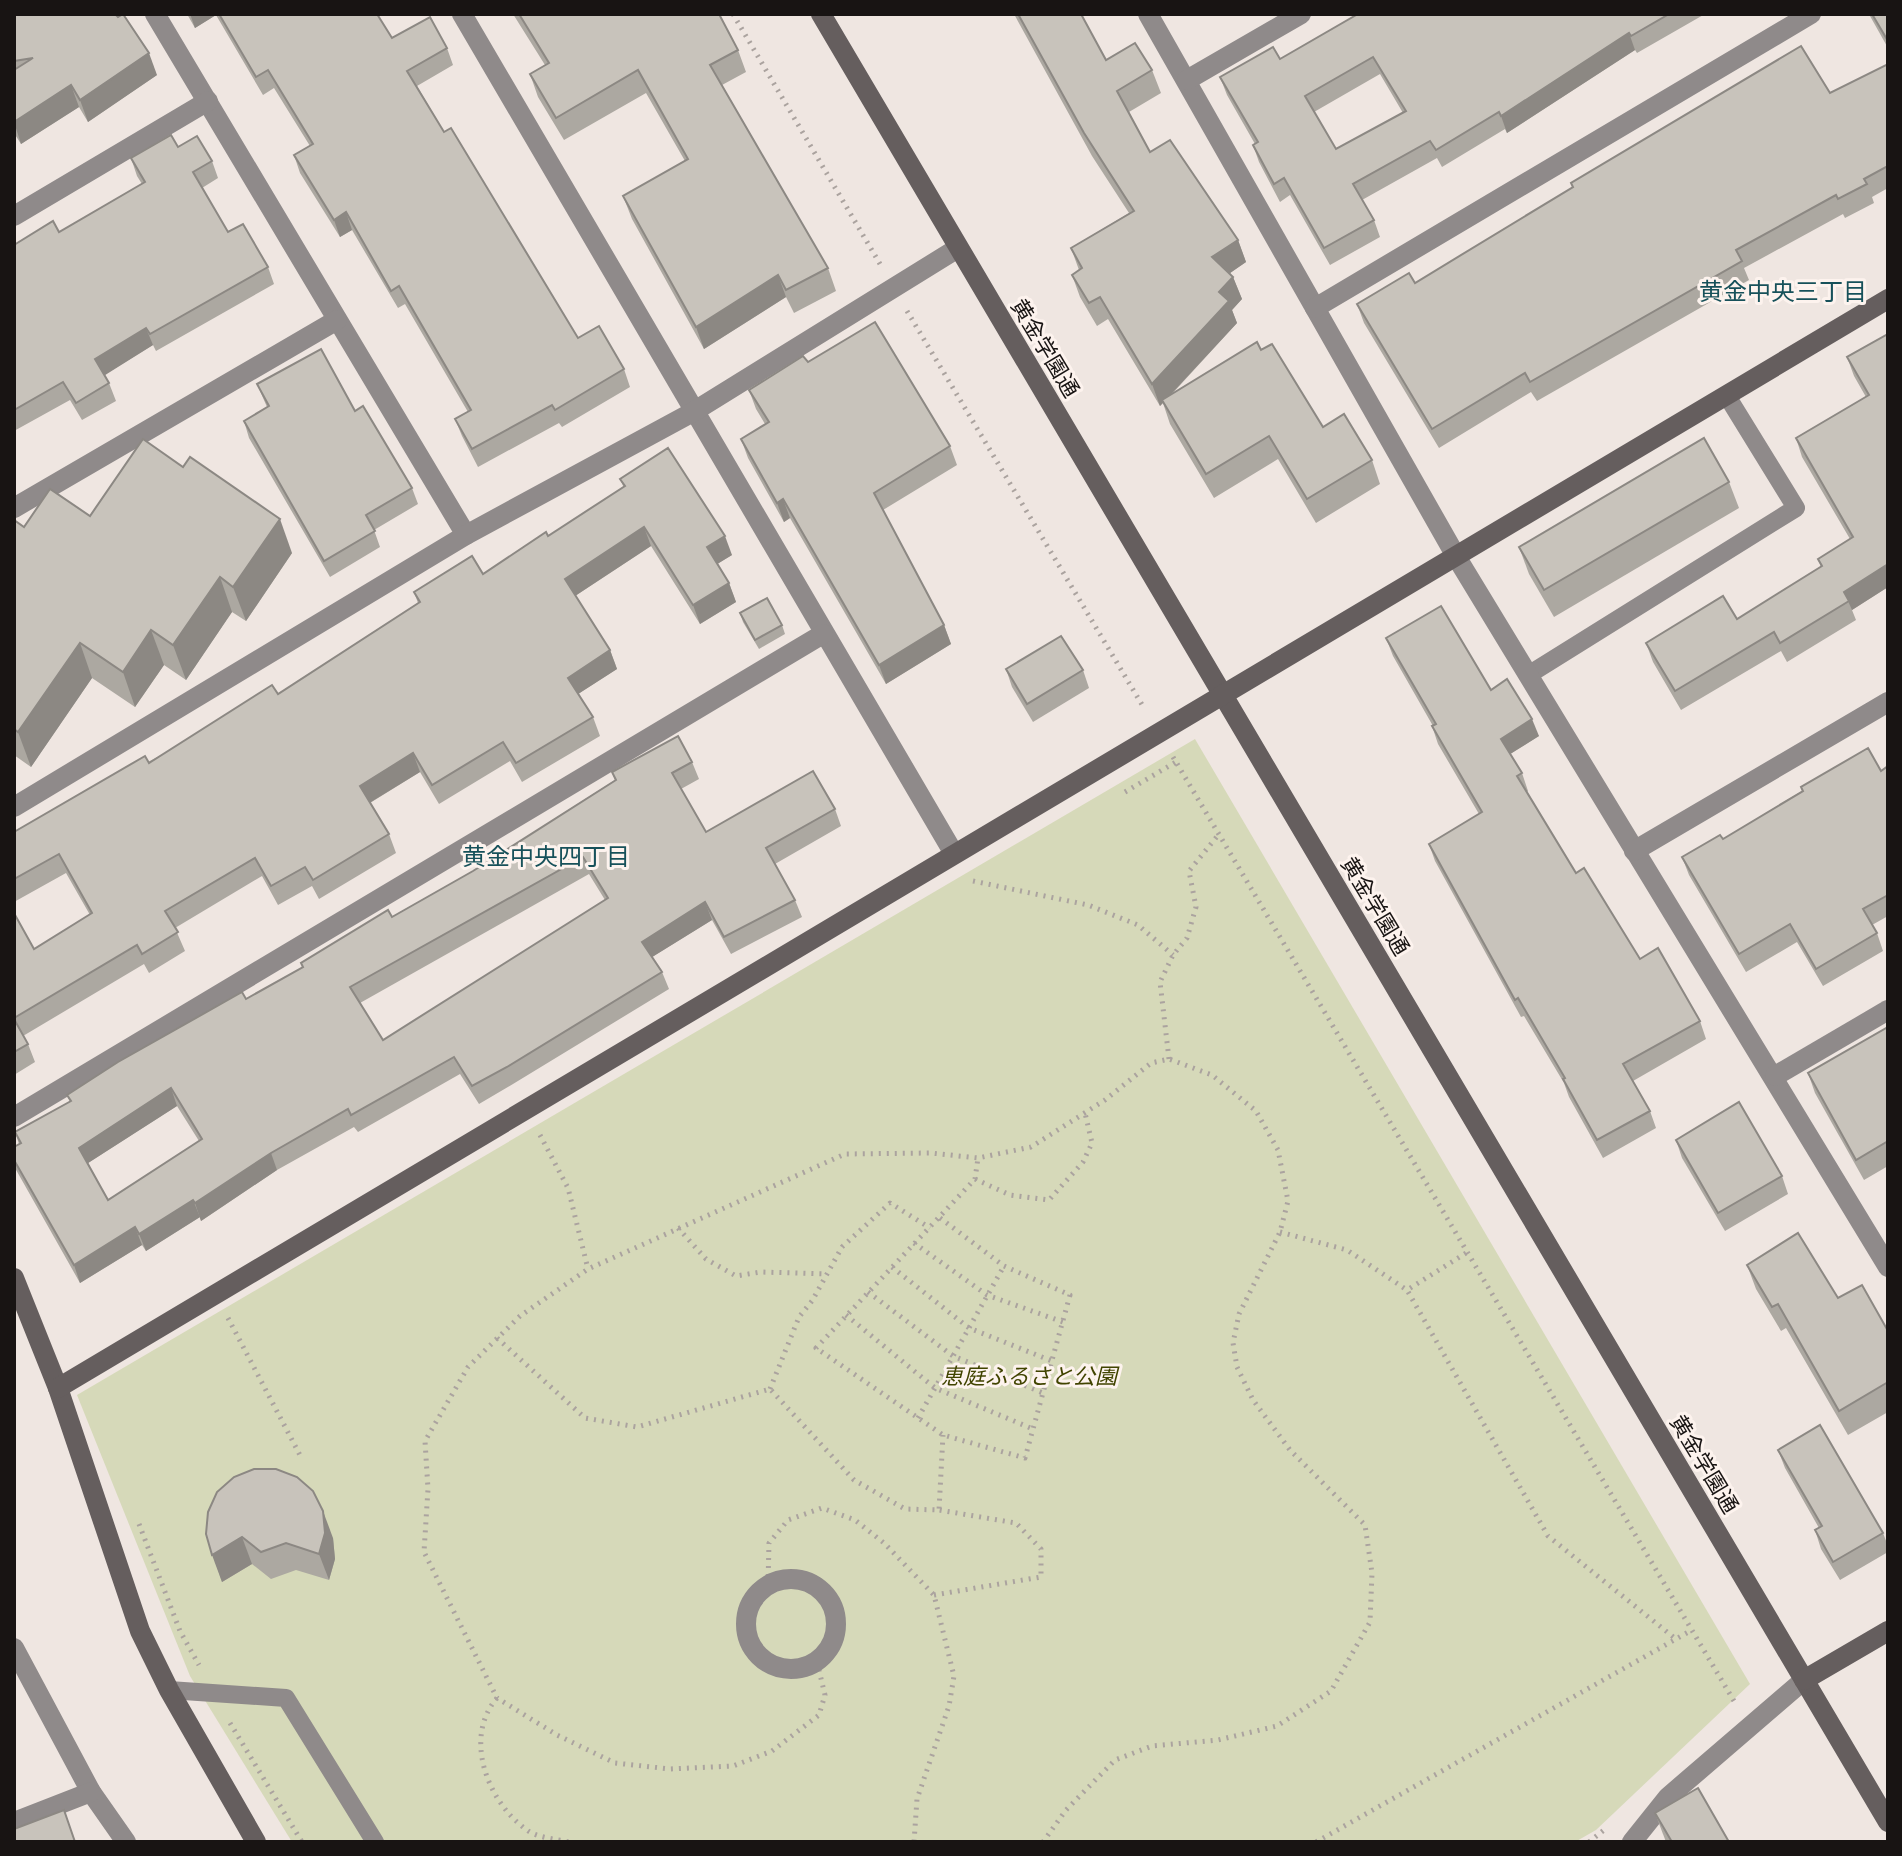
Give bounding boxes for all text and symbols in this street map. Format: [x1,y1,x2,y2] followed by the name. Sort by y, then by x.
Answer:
[1699,278,1867,306] district label: 黄金中央三丁目
[1005,294,1085,402] street label: 黄金学園通
[462,843,630,871] district label: 黄金中央四丁目
[1335,852,1415,960] street label: 黄金学園通
[941,1363,1120,1390] park label: 恵庭ふるさと公園
[1664,1410,1744,1518] street label: 黄金学園通

